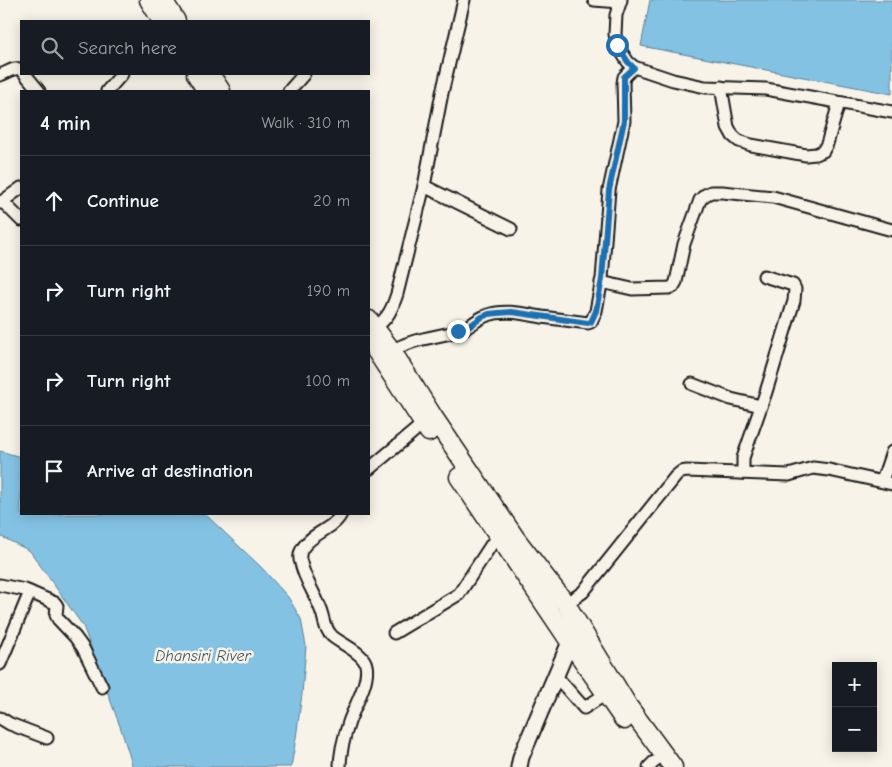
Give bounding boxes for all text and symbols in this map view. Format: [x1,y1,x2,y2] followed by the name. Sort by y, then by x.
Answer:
[20,20,370,75] search box
[38,34,66,62] icon: search
[606,34,629,57] route start
[78,37,177,59] text: Search here
[40,111,91,135] text: 4 min
[261,114,350,132] text: Walk · 310 m
[40,187,68,215] icon: ahead
[87,190,159,212] text: Continue
[313,192,350,210] text: 20 m
[40,277,68,305] icon: right
[87,280,171,302] text: Turn right
[307,282,350,300] text: 190 m
[447,320,470,343] route end
[40,367,68,395] icon: right
[87,370,171,392] text: Turn right
[306,372,350,390] text: 100 m
[40,457,68,485] icon: arrive
[87,460,253,482] text: Arrive at destination
[155,647,251,665] water label: Dhansiri River
[832,662,877,752] map controls
[832,662,877,707] button: +
[832,707,877,752] button: −

